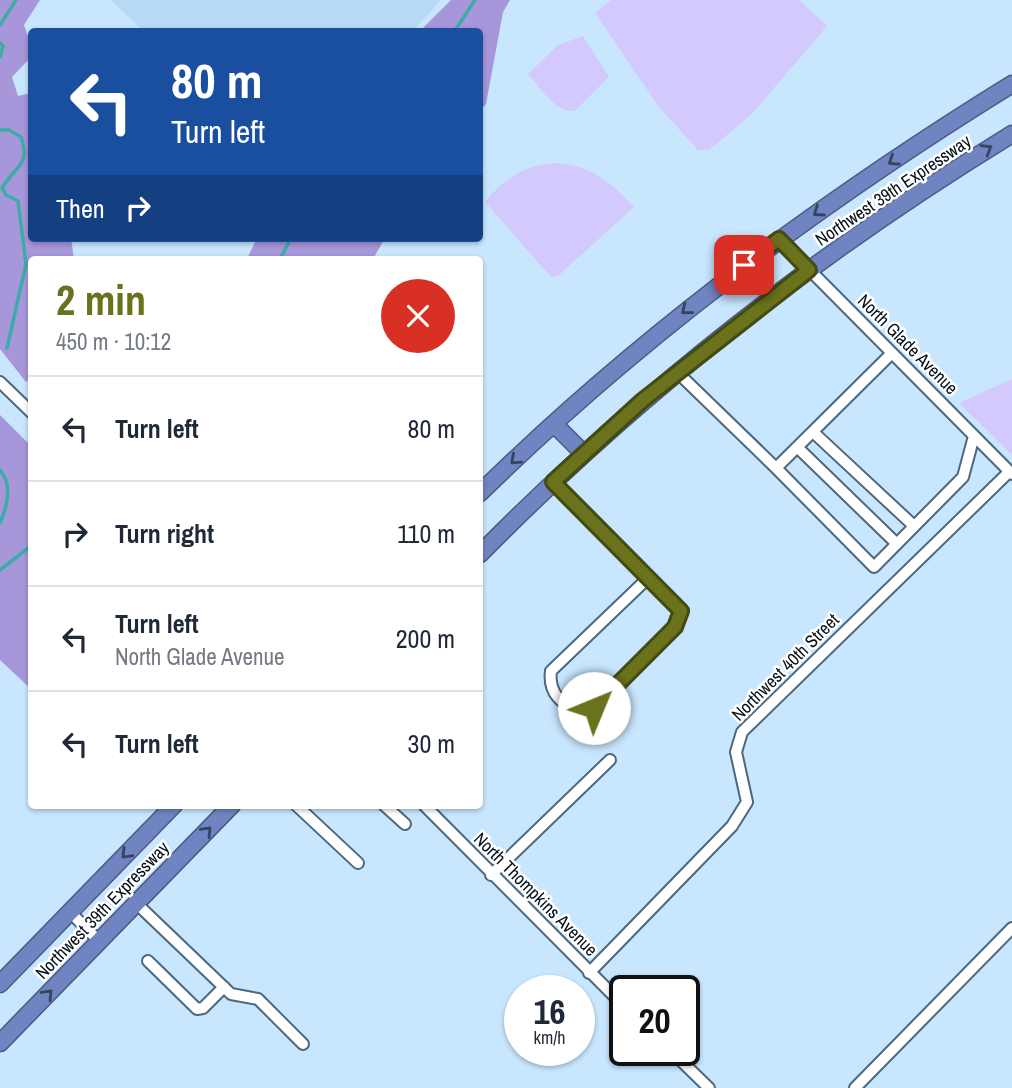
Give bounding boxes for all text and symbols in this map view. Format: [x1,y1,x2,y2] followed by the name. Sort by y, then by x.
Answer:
[171,47,263,113] text: 80 m
[56,56,147,147] icon: left
[171,110,265,153] text: Turn left
[810,128,976,252] street label: Northwest 39th Expressway
[979,145,992,158] one-way arrow
[888,153,901,165] one-way arrow
[119,189,157,227] icon: right
[56,191,105,226] text: Then
[813,204,826,216] one-way arrow
[714,235,774,295] pin
[725,246,763,284] icon: arrive
[56,272,146,328] text: 2 min
[381,279,455,353] button: close
[852,288,964,400] street label: North Glade Avenue
[682,302,695,314] one-way arrow
[56,326,171,357] text: 450 m · 10:12
[56,410,94,448] icon: left
[115,411,199,446] text: Turn left
[408,411,455,446] text: 80 m
[510,451,523,464] one-way arrow
[56,515,94,553] icon: right
[115,516,214,551] text: Turn right
[397,516,455,551] text: 110 m
[115,606,199,641] text: Turn left
[726,608,844,726] street label: Northwest 40th Street
[56,620,94,658] icon: left
[396,621,455,656] text: 200 m
[115,641,285,672] text: North Glade Avenue
[557,671,631,745] position arrow
[56,725,94,763] icon: left
[115,726,199,761] text: Turn left
[408,726,455,761] text: 30 m
[198,826,211,839] one-way arrow
[468,826,604,962] street label: North Thompkins Avenue
[29,835,175,984] street label: Northwest 39th Expressway
[122,846,135,859] one-way arrow
[609,975,700,1066] speed limit sign: 20
[534,988,565,1035] text: 16
[39,989,52,1002] one-way arrow
[534,1025,566,1050] text: km/h

